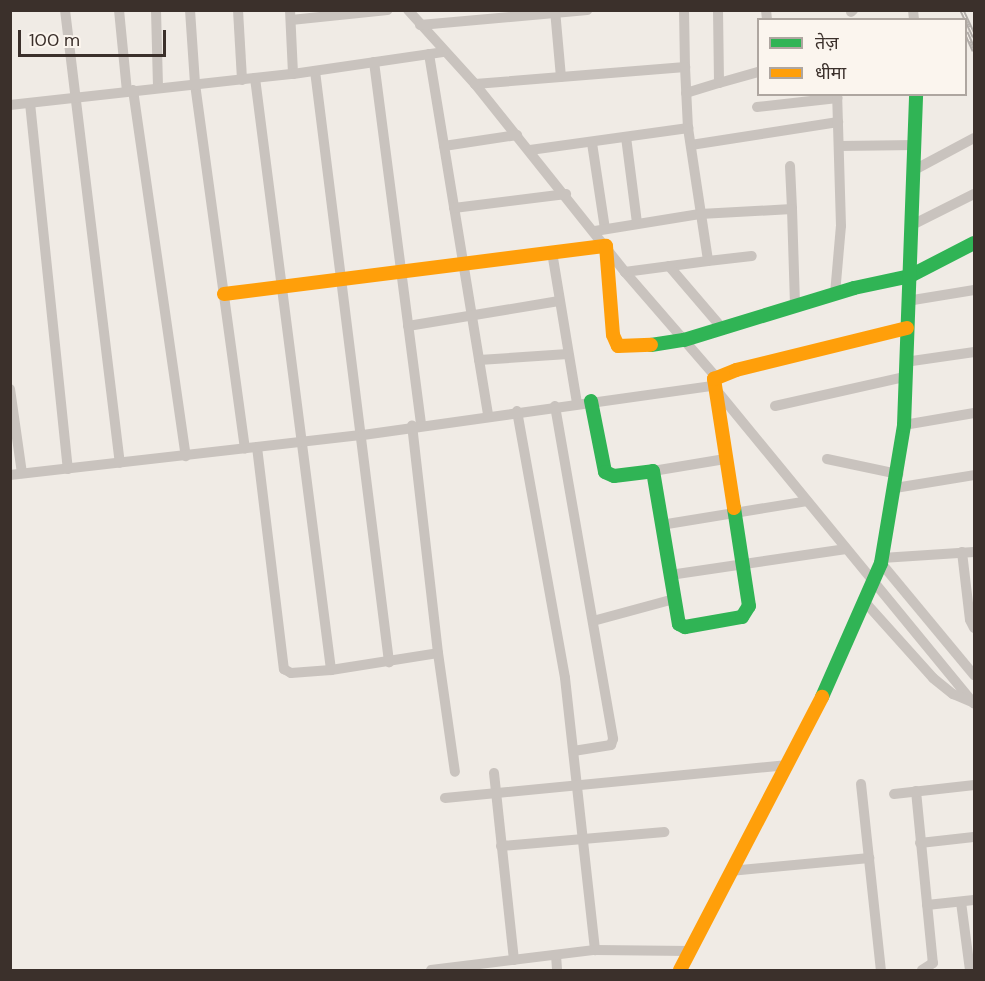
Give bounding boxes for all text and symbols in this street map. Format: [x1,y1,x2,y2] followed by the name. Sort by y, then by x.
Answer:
[21,18,170,56] scale bar
[757,18,967,96] legend
[29,28,80,52] text: 100 m
[815,31,839,55] text: तेज़
[815,61,846,85] text: धीमा

